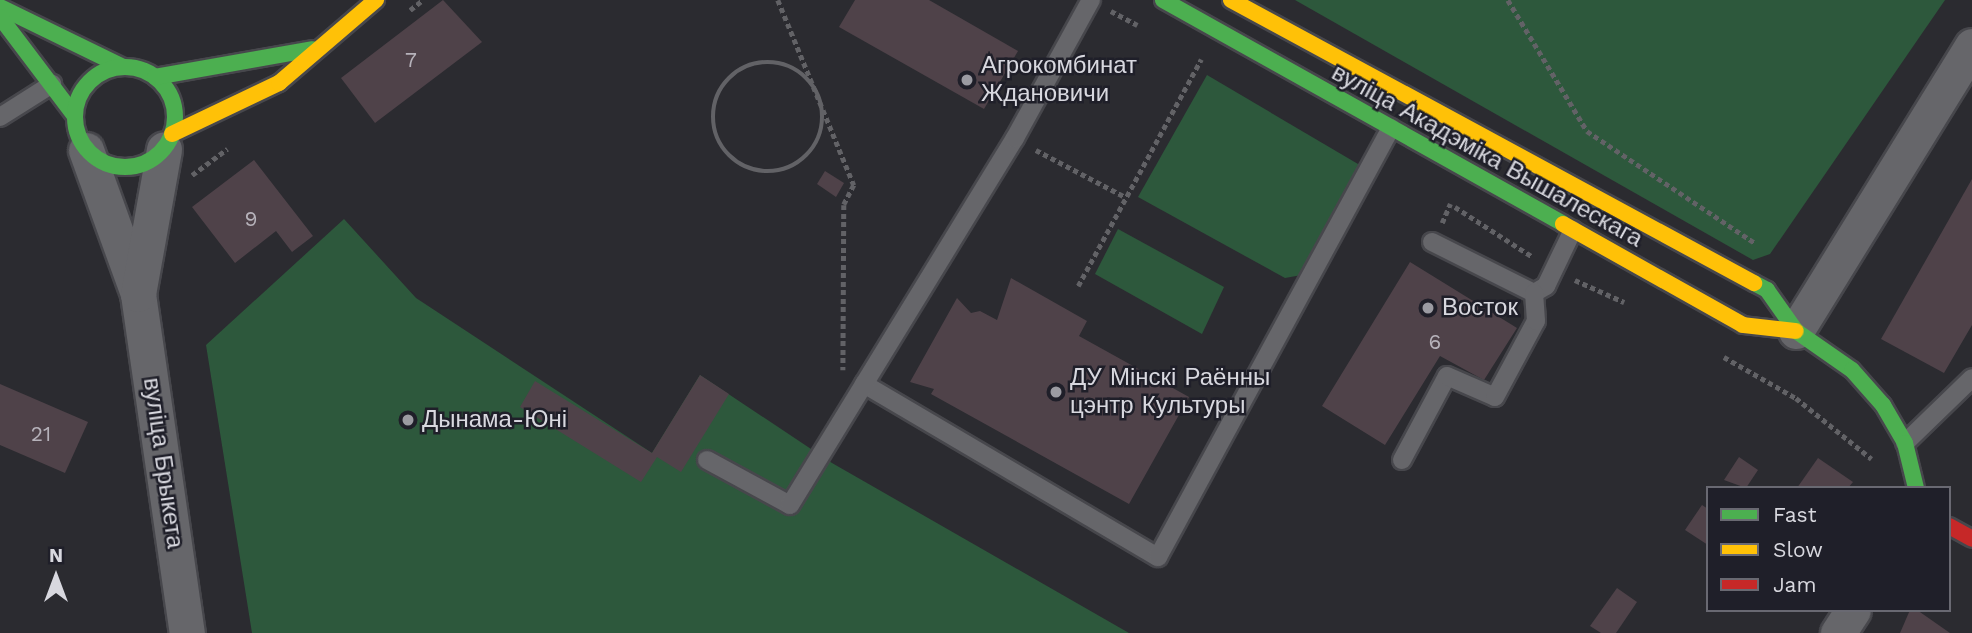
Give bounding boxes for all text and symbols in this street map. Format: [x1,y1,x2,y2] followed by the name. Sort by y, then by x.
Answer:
[405,47,417,73] house number: 7
[981,52,1137,108] place label: Агрокомбинат Ждановичи
[1327,58,1647,254] street label: вуліца Акадэміка Вышалескага
[959,72,975,88] marker: Агрокомбинат Ждановичи
[245,206,257,232] house number: 9
[1442,294,1518,322] place label: Восток
[1420,300,1436,316] marker: Восток
[1429,329,1441,355] house number: 6
[1070,364,1270,420] place label: ДУ Мінскі Раённы цэнтр Культуры
[137,376,189,550] street label: вуліца Брыкета
[1048,384,1064,400] marker: ДУ Мінскі Раённы цэнтр Культуры
[422,406,567,434] place label: Дынама-Юні
[400,412,416,428] marker: Дынама-Юні
[31,421,51,447] house number: 21
[1706,486,1951,612] legend
[1773,502,1817,527] text: Fast
[1773,537,1823,562] text: Slow
[21,542,91,612] north arrow
[49,544,63,567] text: N
[1773,572,1816,597] text: Jam

